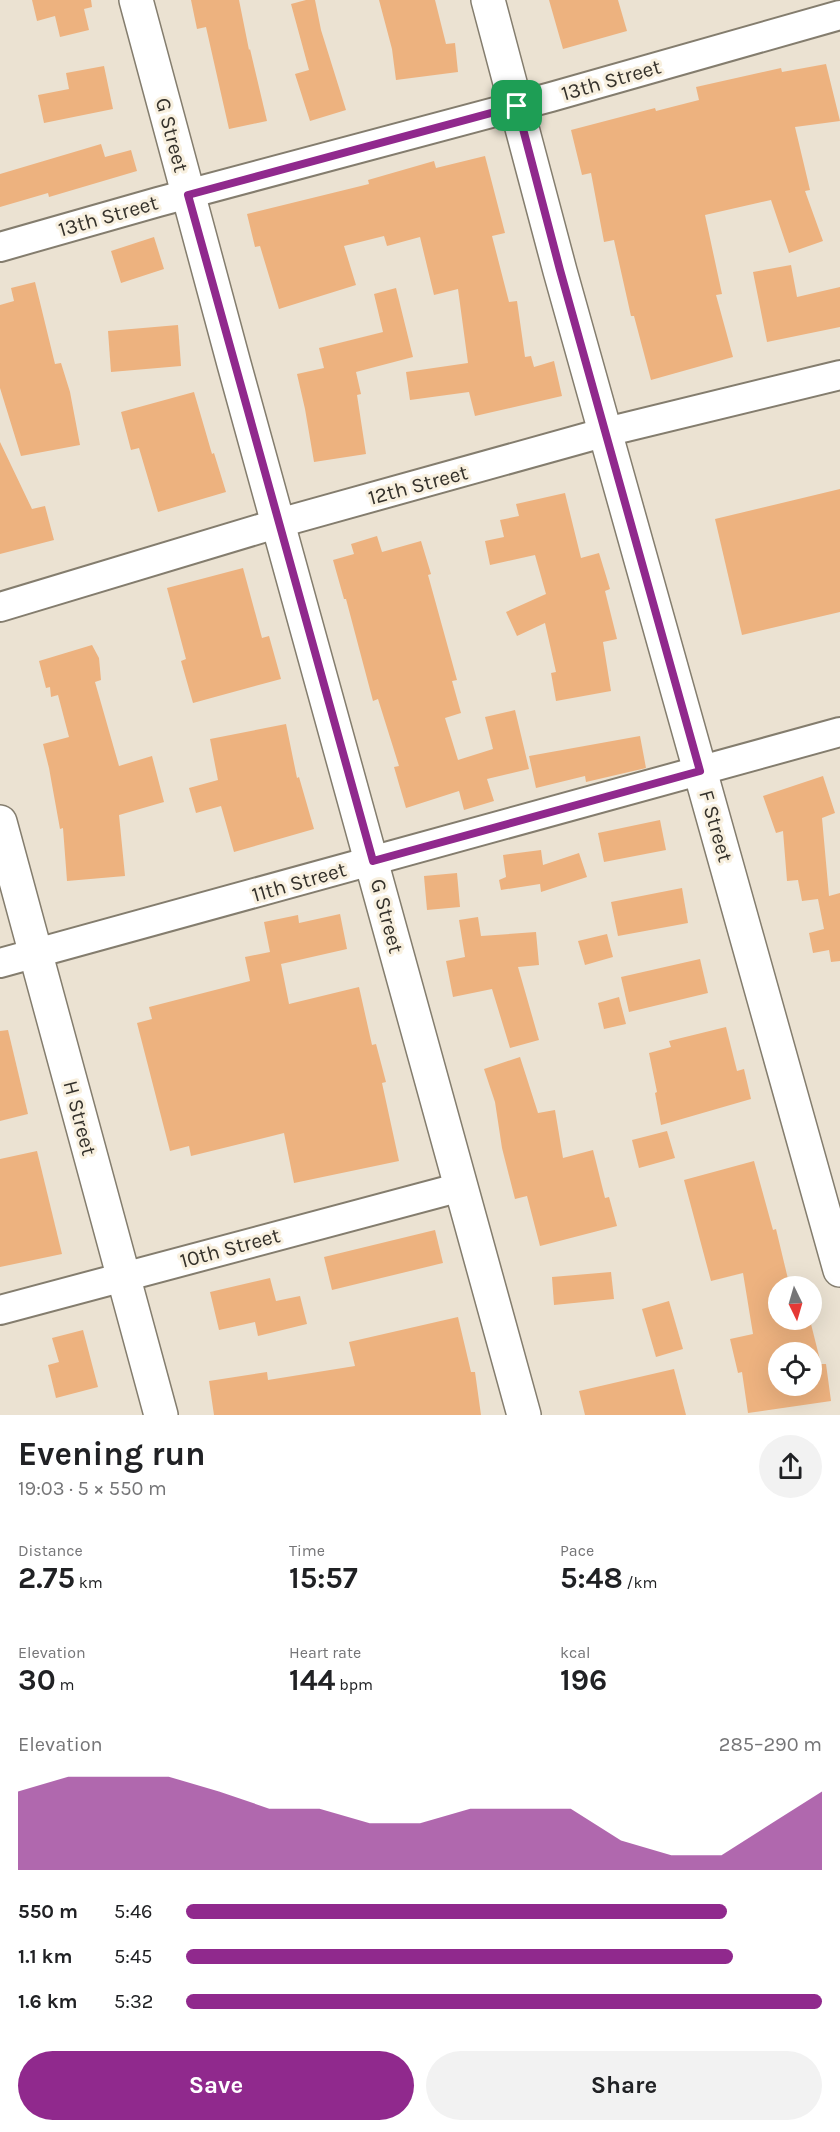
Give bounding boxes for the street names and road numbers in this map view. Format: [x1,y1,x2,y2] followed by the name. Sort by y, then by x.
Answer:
[558,54,664,106] street label: 13th Street
[151,95,193,175] street label: G Street
[55,190,161,242] street label: 13th Street
[365,460,471,510] street label: 12th Street
[694,787,738,865] street label: F Street
[249,857,349,907] street label: 11th Street
[366,876,408,956] street label: G Street
[58,1078,102,1158] street label: H Street
[177,1223,283,1273] street label: 10th Street

